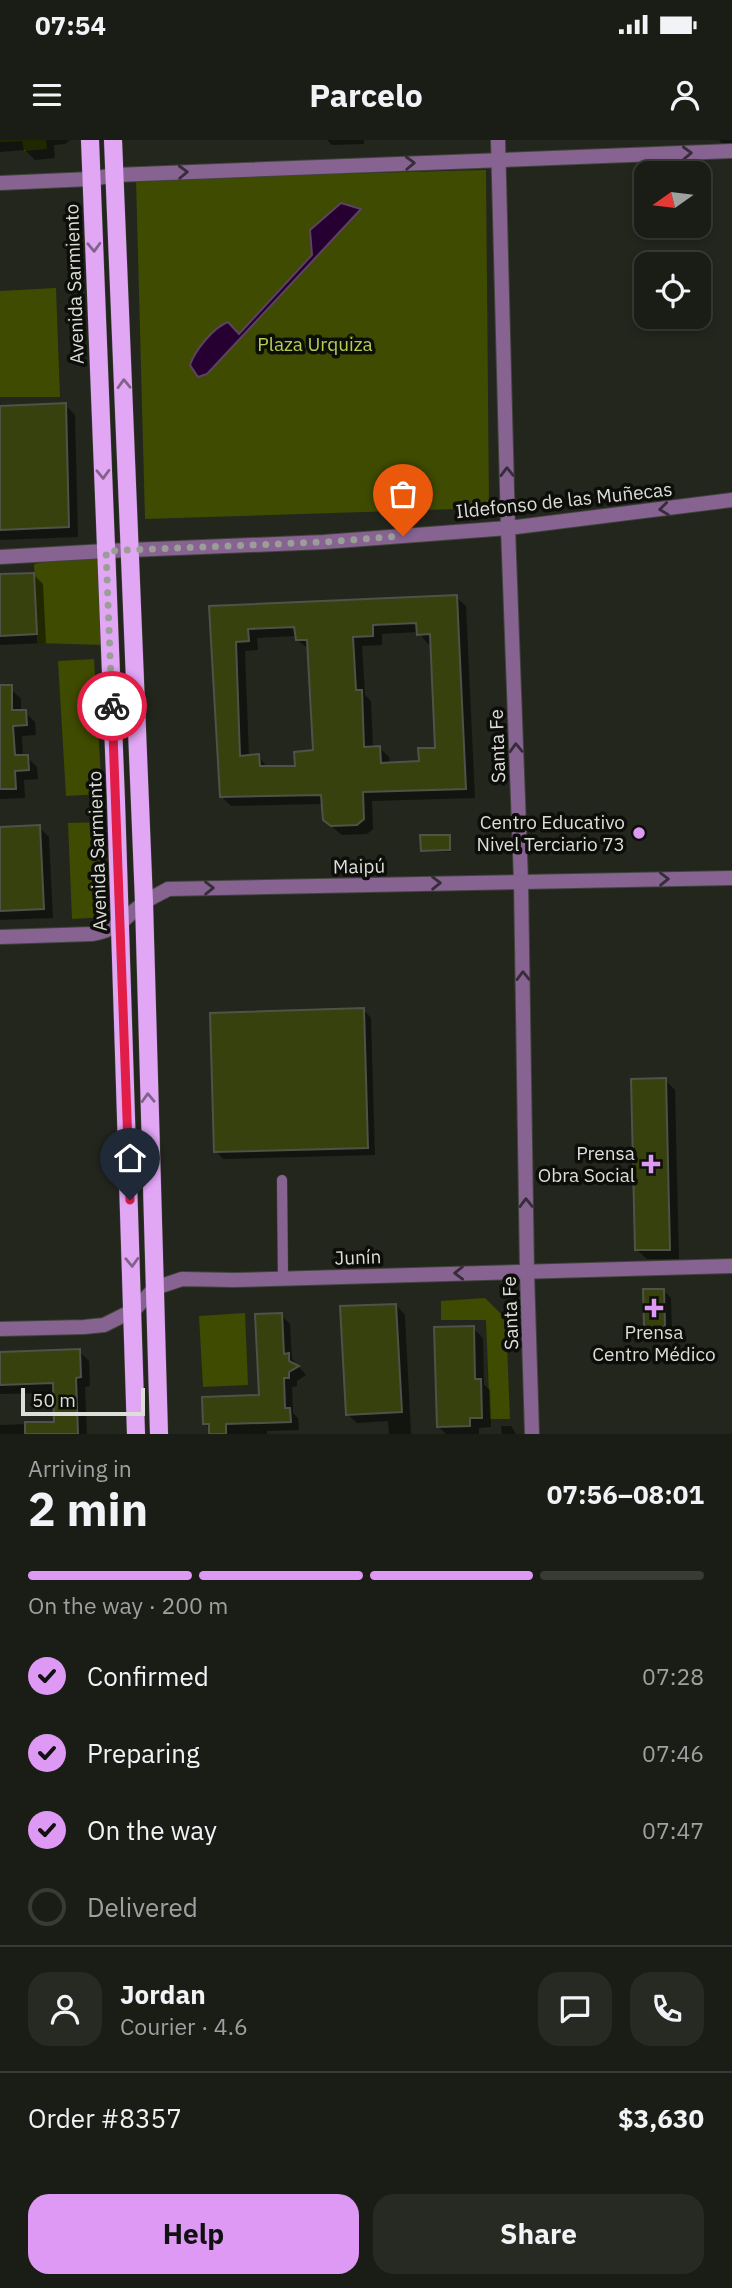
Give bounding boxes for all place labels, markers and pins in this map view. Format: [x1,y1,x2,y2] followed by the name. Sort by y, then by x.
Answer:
[373,464,433,536] pin
[476,810,625,856] place label: Centro Educativo Nivel Terciario 73
[631,825,647,841] marker: Centro Educativo Nivel Terciario 73
[100,1128,160,1200] pin
[538,1141,635,1187] place label: Prensa Obra Social
[641,1154,661,1174] marker: Prensa Obra Social
[644,1298,664,1318] marker: Prensa Centro Médico
[592,1320,716,1366] place label: Prensa Centro Médico

